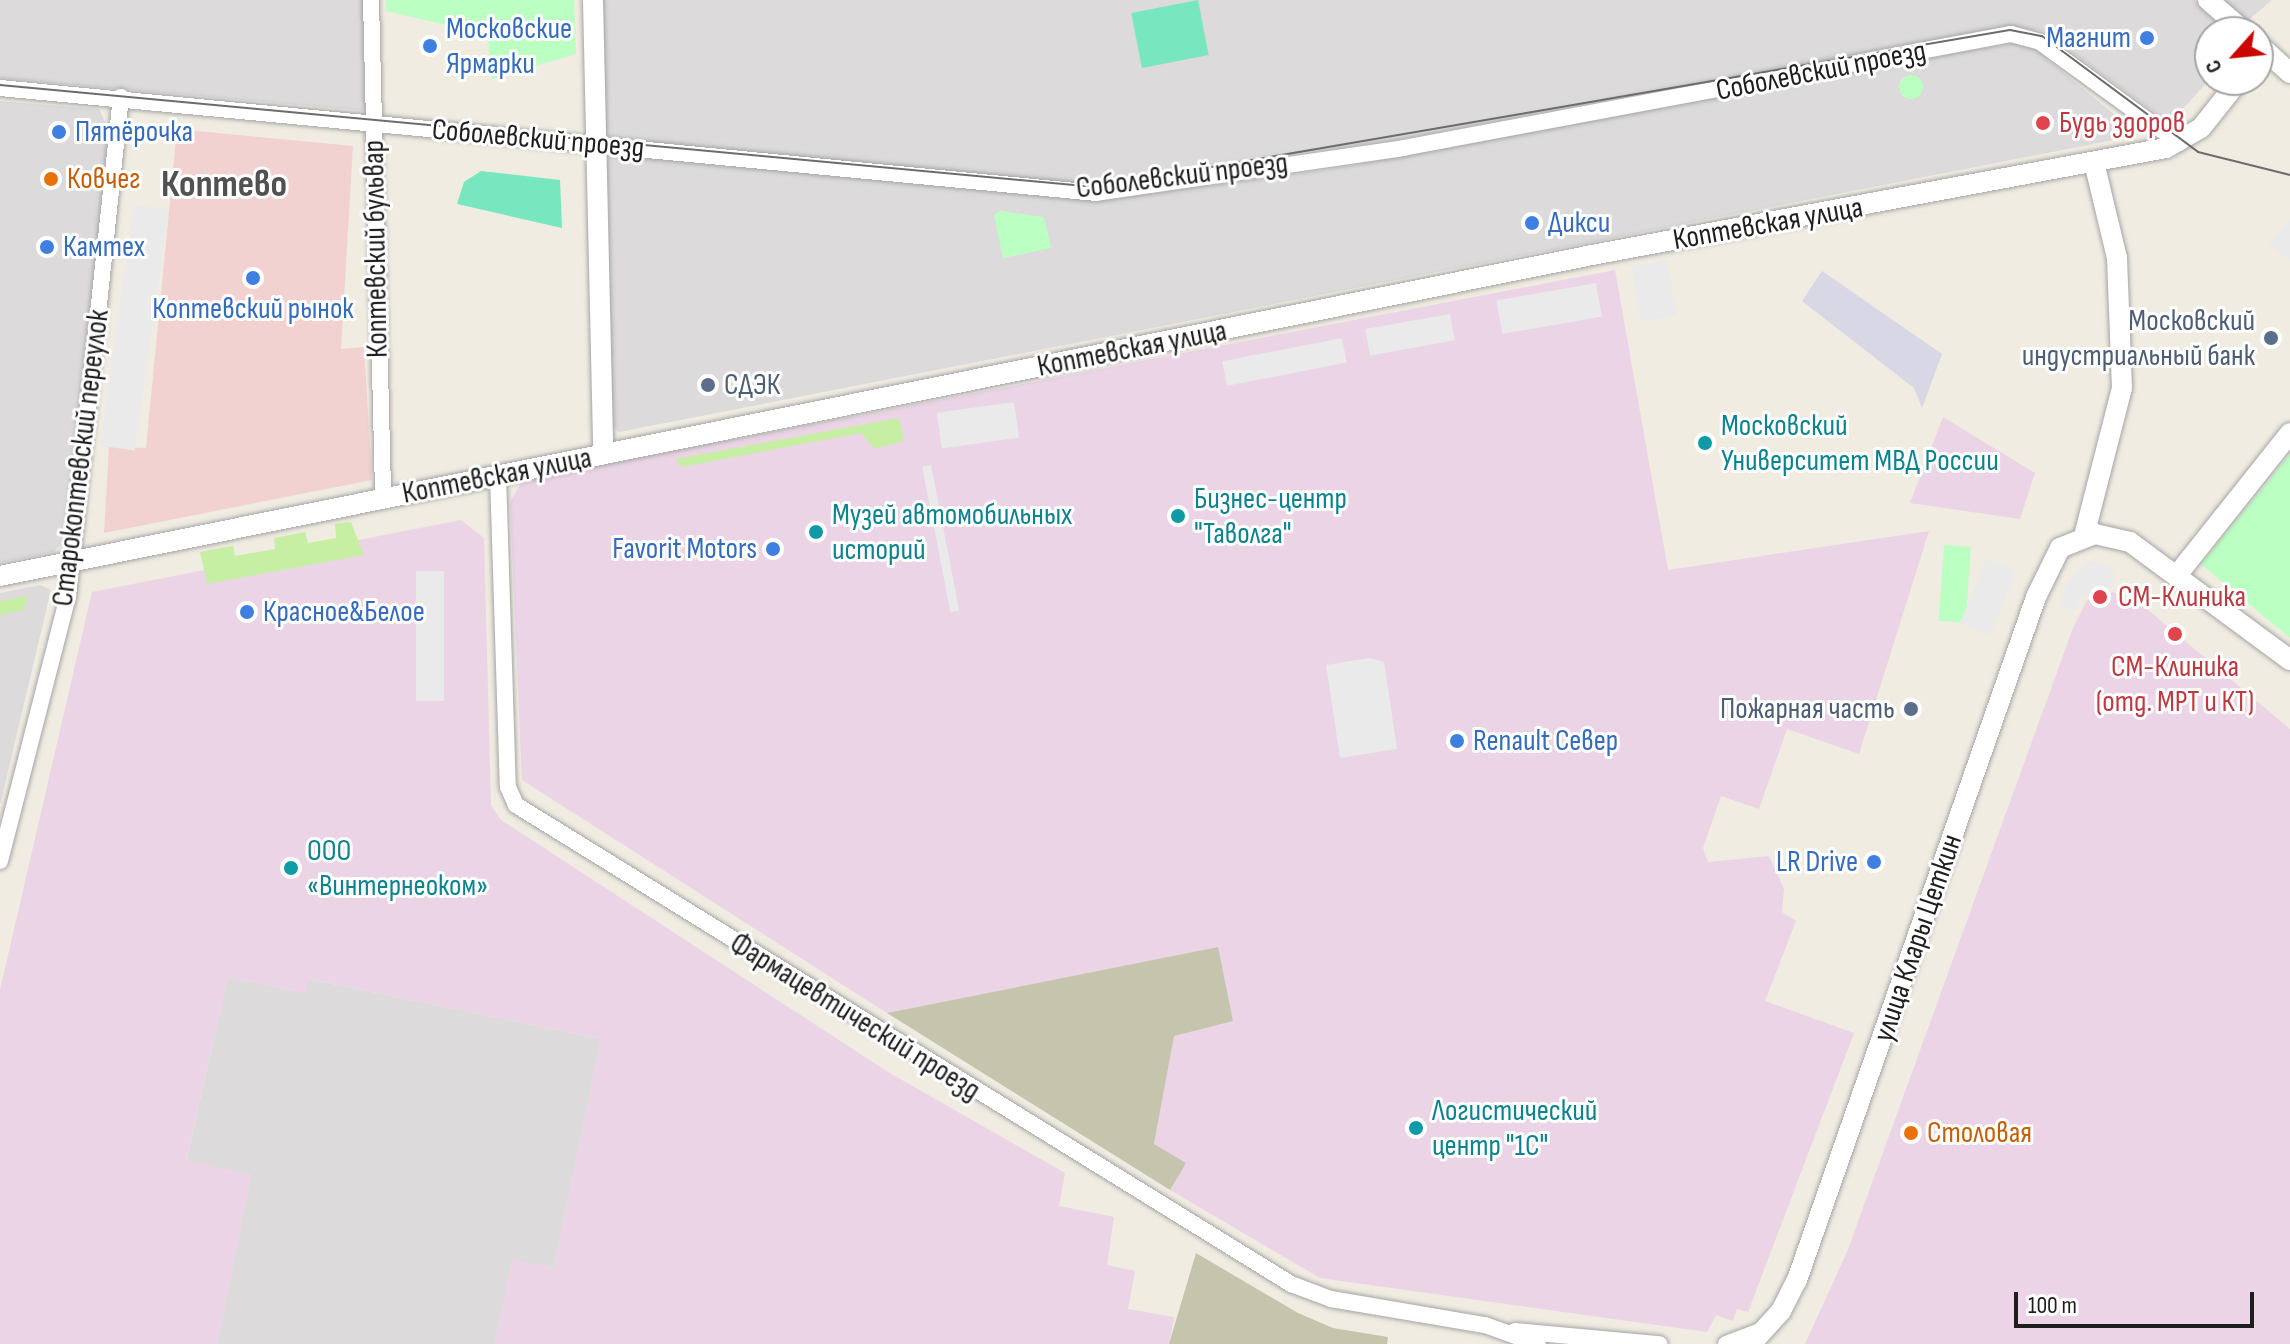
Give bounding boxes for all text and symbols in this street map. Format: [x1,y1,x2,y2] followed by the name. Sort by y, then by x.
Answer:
[446,11,572,82] place label: Московские Ярмарки
[2194,16,2274,96] north arrow
[2046,20,2131,56] place label: Магнит
[2138,29,2156,47] marker: Магнит
[1713,33,1929,109] street label: Соболевский проезд
[421,37,439,55] marker: Московские Ярмарки
[2199,55,2229,77] text: С
[2059,105,2185,141] place label: Будь здоров
[430,112,646,166] street label: Соболевский проезд
[75,114,193,150] place label: Пятёрочка
[2034,114,2052,132] marker: Будь здоров
[50,123,68,141] marker: Пятёрочка
[356,140,396,358] street label: Коптевский бульвар
[1074,145,1290,207] street label: Соболевский проезд
[67,161,140,197] place label: Ковчег
[161,162,287,208] district label: Коптево
[42,170,60,188] marker: Ковчег
[1670,190,1866,258] street label: Коптевская улица
[1548,205,1610,241] place label: Дикси
[1523,214,1541,232] marker: Дикси
[63,229,145,265] place label: Камтех
[38,238,56,256] marker: Камтех
[244,269,262,287] marker: Коптевский рынок
[152,291,354,327] place label: Коптевский рынок
[2022,303,2255,374] place label: Московский индустриальный банк
[45,308,117,608] street label: Старокоптевский переулок
[1034,313,1230,385] street label: Коптевская улица
[2262,329,2280,347] marker: Московский индустриальный банк
[724,367,780,403] place label: СДЭК
[699,376,717,394] marker: СДЭК
[1721,408,1999,478] place label: Московский Университет МВД России
[1696,434,1714,452] marker: Московский Университет МВД России
[399,440,595,512] street label: Коптевская улица
[1194,481,1347,552] place label: Бизнес-центр "Таволга"
[832,497,1072,568] place label: Музей автомобильных историй
[1169,507,1187,525] marker: Бизнес-центр "Таволга"
[807,523,825,541] marker: Музей автомобильных историй
[612,531,757,567] place label: Favorit Motors
[764,540,782,558] marker: Favorit Motors
[2118,579,2246,615] place label: СМ-Клиника
[2089,586,2111,608] marker: СМ-Клиника
[263,594,425,630] place label: Красное&Белое
[238,603,256,621] marker: Красное&Белое
[2164,623,2186,645] marker: СМ-Клиника (отд. МРТ и КТ)
[2096,649,2254,720] place label: СМ-Клиника (отд. МРТ и КТ)
[1720,691,1895,727] place label: Пожарная часть
[1902,700,1920,718] marker: Пожарная часть
[1473,723,1618,759] place label: Renault Север
[1448,732,1466,750] marker: Renault Север
[1866,830,1970,1046] street label: улица Клары Цеткин
[307,833,488,904] place label: ООО «Винтернеоком»
[1776,844,1858,880] place label: LR Drive
[1865,853,1883,871] marker: LR Drive
[282,859,300,877] marker: ООО «Винтернеоком»
[723,925,987,1109] street label: Фармацевтический проезд
[1432,1093,1597,1164] place label: Логистический центр "1С"
[1927,1115,2032,1151] place label: Столовая
[1407,1119,1425,1137] marker: Логистический центр "1С"
[1902,1124,1920,1142] marker: Столовая
[2018,1276,2258,1326] scale bar
[2028,1291,2077,1320] text: 100 m

